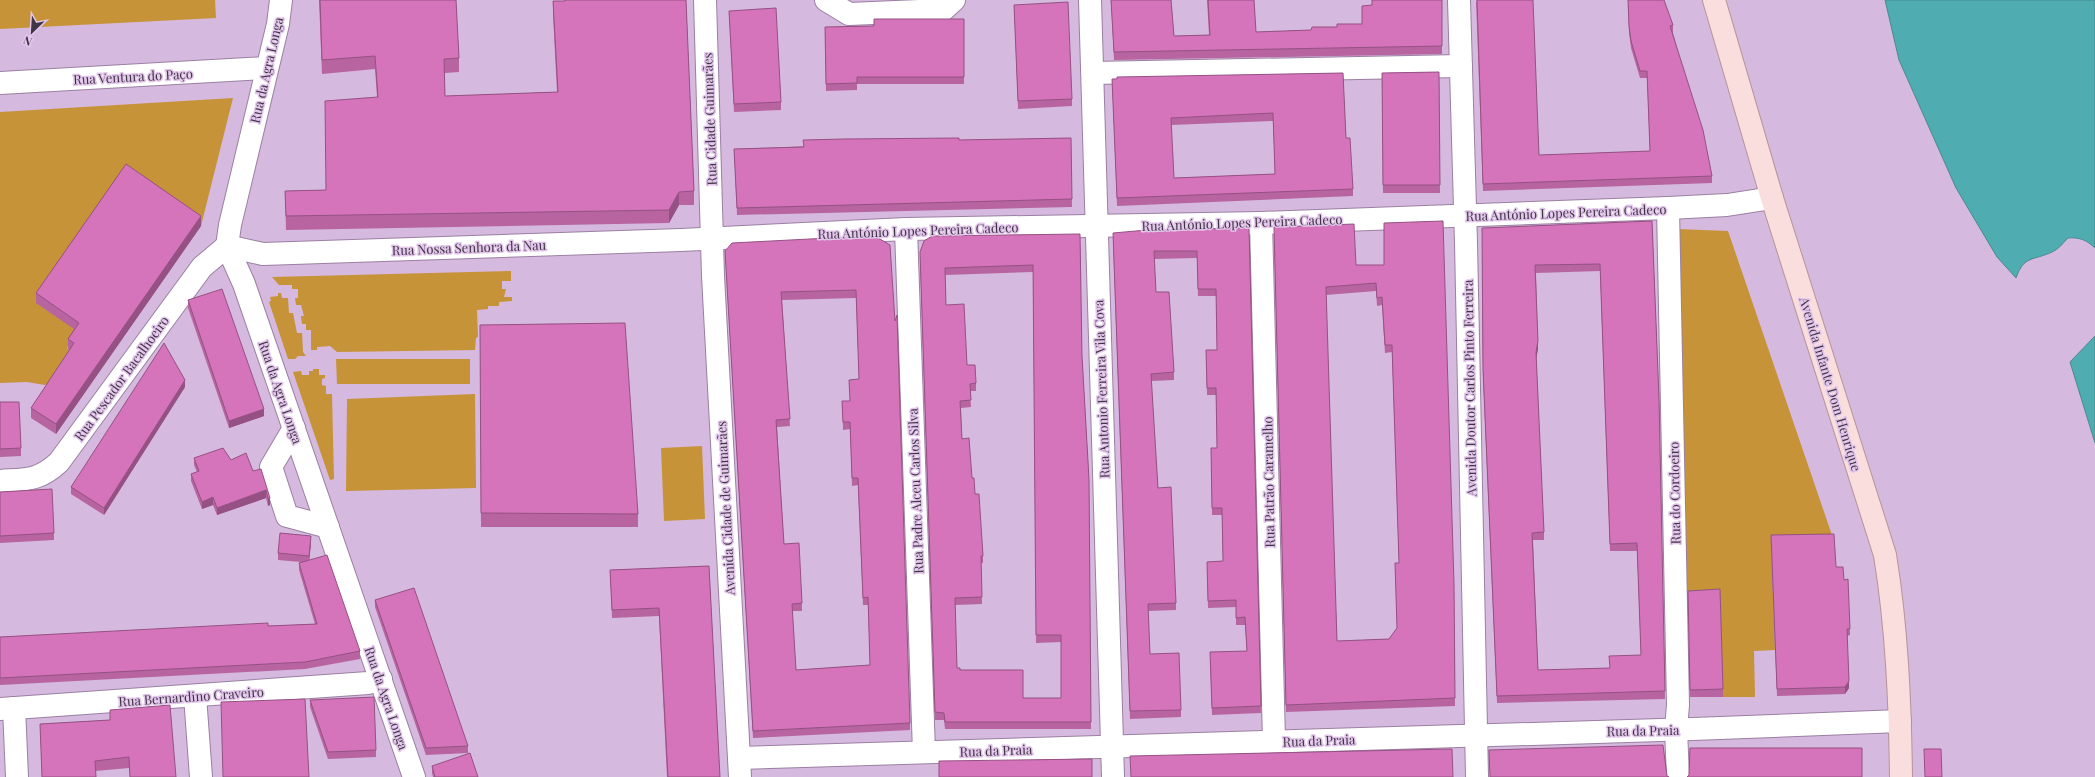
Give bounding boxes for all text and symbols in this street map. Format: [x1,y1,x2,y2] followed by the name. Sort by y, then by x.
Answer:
[12,12,52,52] north arrow
[246,15,287,125] street label: Rua da Agra Longa
[21,33,34,50] text: N
[698,52,720,186] street label: Rua Cidade Guimarães
[73,64,193,88] street label: Rua Ventura do Paço
[1465,200,1667,224] street label: Rua António Lopes Pereira Cadeco
[1141,210,1343,234] street label: Rua António Lopes Pereira Cadeco
[817,218,1019,242] street label: Rua António Lopes Pereira Cadeco
[392,236,547,258] street label: Rua Nossa Senhora da Nau
[1459,279,1479,497] street label: Avenida Doutor Carlos Pinto Ferreira
[1796,294,1866,473] street label: Avenida Infante Dom Henrique
[1089,299,1113,479] street label: Rua Antonio Ferreira Vila Cova
[70,312,172,444] street label: Rua Pescador Bacalhoeiro
[255,338,307,446] street label: Rua da Agra Longa
[904,408,926,574] street label: Rua Padre Alceu Carlos Silva
[1258,416,1278,548] street label: Rua Patrão Caramelho
[712,420,738,597] street label: Avenida Cidade de Guimarães
[1665,441,1683,545] street label: Rua do Cordoeiro
[361,644,413,752] street label: Rua da Agra Longa
[118,682,264,710] street label: Rua Bernardino Craveiro
[1606,721,1680,739] street label: Rua da Praia
[1282,730,1356,750] street label: Rua da Praia
[959,740,1033,760] street label: Rua da Praia

